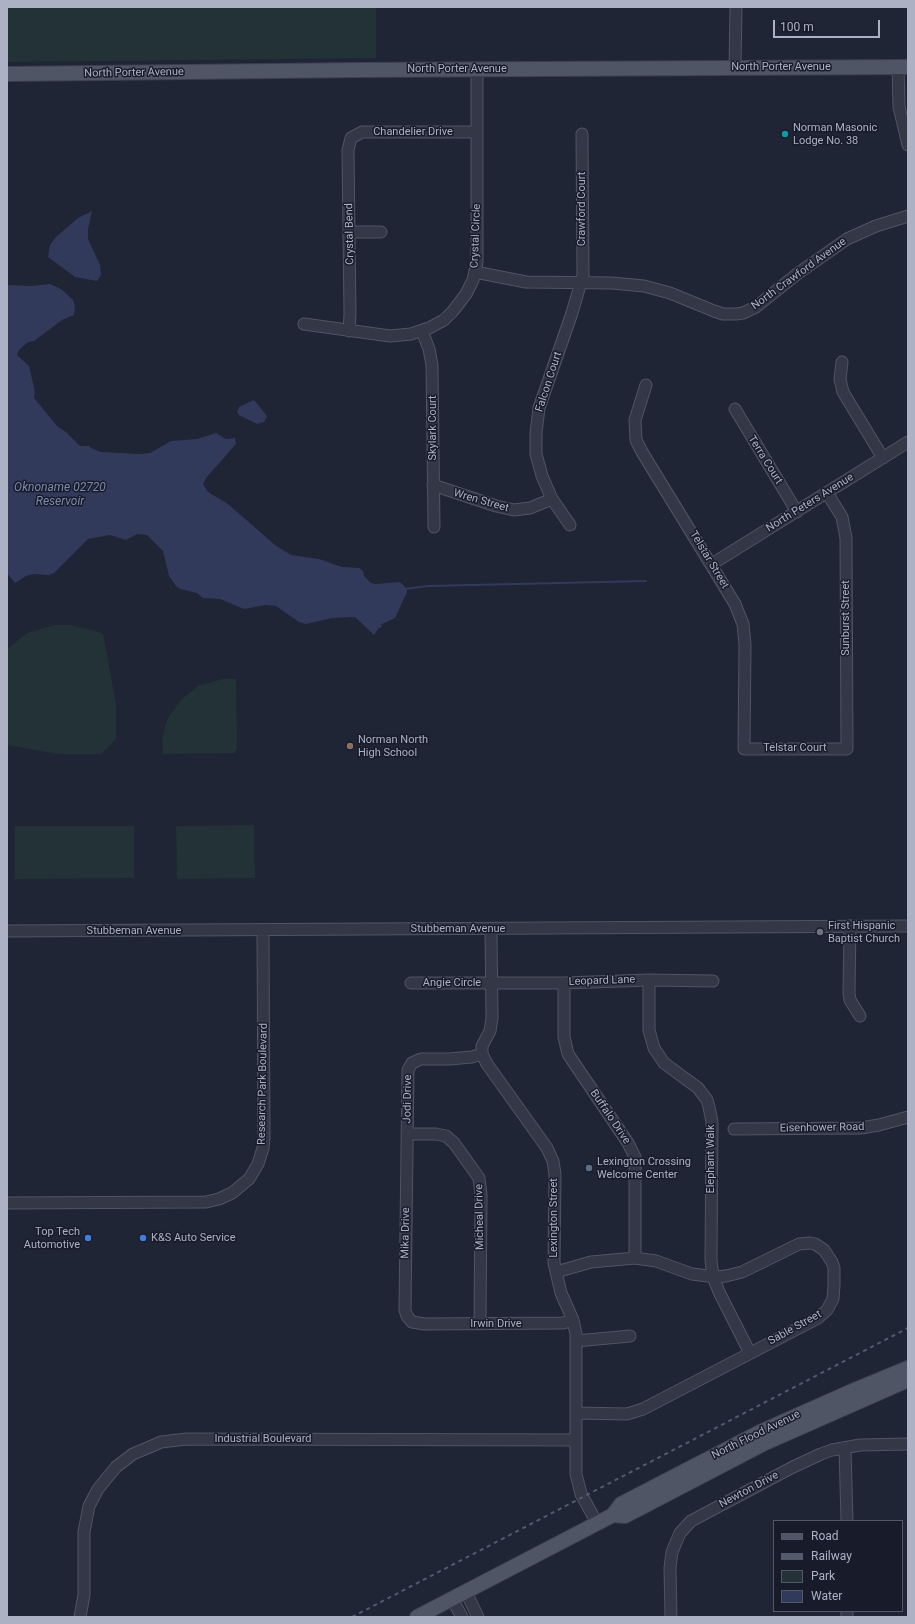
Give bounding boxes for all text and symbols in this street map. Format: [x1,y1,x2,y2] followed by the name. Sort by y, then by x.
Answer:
[775,12,882,38] scale bar
[780,20,814,34] text: 100 m
[731,60,831,74] street label: North Porter Avenue
[407,62,507,76] street label: North Porter Avenue
[84,66,184,80] street label: North Porter Avenue
[793,121,877,147] place label: Norman Masonic Lodge No. 38
[373,125,453,139] street label: Chandelier Drive
[780,129,790,139] marker: Norman Masonic Lodge No. 38
[575,172,589,246] street label: Crawford Court
[343,203,357,265] street label: Crystal Bend
[468,204,484,268] street label: Crystal Circle
[749,235,849,313] street label: North Crawford Avenue
[533,350,565,414] street label: Falcon Court
[426,395,440,461] street label: Skylark Court
[745,433,785,487] street label: Terra Court
[764,471,856,535] street label: North Peters Avenue
[14,481,106,509] water label: Oknoname 02720 Reservoir
[452,487,510,515] street label: Wren Street
[687,529,731,591] street label: Telstar Street
[839,580,853,656] street label: Sunburst Street
[358,733,428,759] place label: Norman North High School
[345,741,355,751] marker: Norman North High School
[763,741,827,755] street label: Telstar Court
[828,919,900,945] place label: First Hispanic Baptist Church
[411,922,505,936] street label: Stubbeman Avenue
[87,924,181,938] street label: Stubbeman Avenue
[815,927,825,937] marker: First Hispanic Baptist Church
[569,973,635,989] street label: Leopard Lane
[423,976,481,990] street label: Angie Circle
[255,1023,271,1145] street label: Research Park Boulevard
[401,1075,415,1123] street label: Jodi Drive
[587,1087,633,1147] street label: Buffalo Drive
[780,1121,864,1135] street label: Eisenhower Road
[704,1124,718,1194] street label: Elephant Walk
[597,1155,691,1181] place label: Lexington Crossing Welcome Center
[584,1163,594,1173] marker: Lexington Crossing Welcome Center
[547,1178,561,1258] street label: Lexington Street
[473,1184,487,1250] street label: Micheal Drive
[399,1207,413,1259] street label: Mika Drive
[24,1225,80,1251] place label: Top Tech Automotive
[151,1231,235,1245] place label: K&S Auto Service
[83,1233,93,1243] marker: Top Tech Automotive
[138,1233,148,1243] marker: K&S Auto Service
[766,1308,824,1348] street label: Sable Street
[470,1317,522,1331] street label: Irwin Drive
[710,1408,802,1462] street label: North Flood Avenue
[214,1432,312,1446] street label: Industrial Boulevard
[717,1469,781,1511] street label: Newton Drive
[773,1520,903,1612] legend
[811,1529,839,1543] text: Road
[811,1549,852,1563] text: Railway
[811,1569,835,1583] text: Park
[811,1589,842,1603] text: Water

